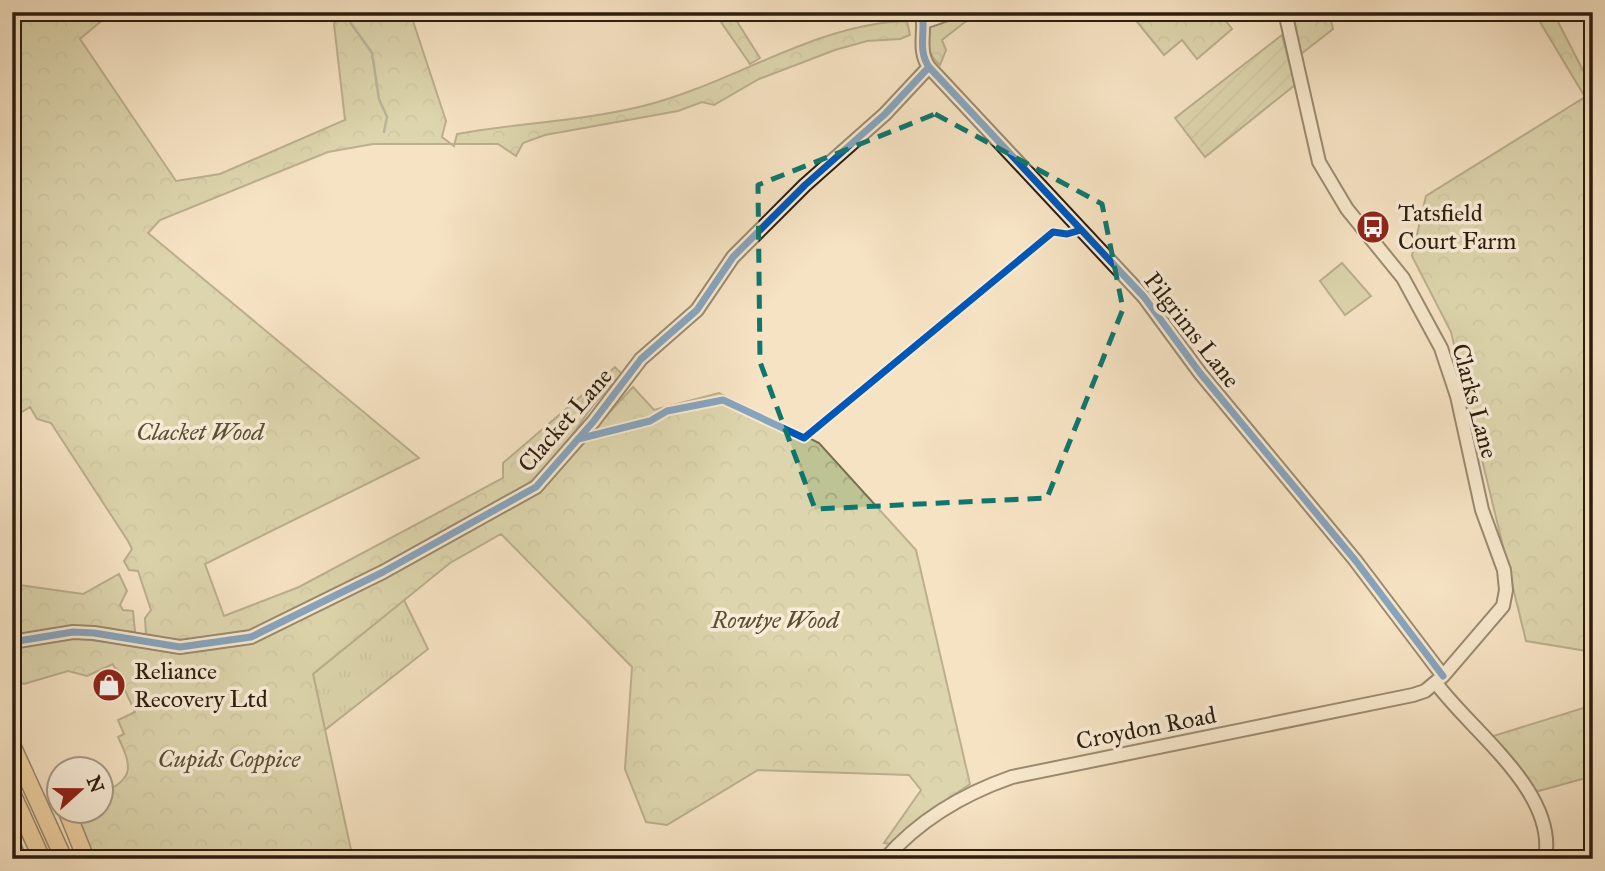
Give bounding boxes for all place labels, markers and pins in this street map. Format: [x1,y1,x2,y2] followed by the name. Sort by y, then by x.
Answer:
[1398,198,1517,256] place label: Tatsfield Court Farm
[1354,208,1392,246] bus stop icon: Tatsfield Court Farm
[134,656,268,714] place label: Reliance Recovery Ltd
[90,666,128,704] shop icon: Reliance Recovery Ltd

